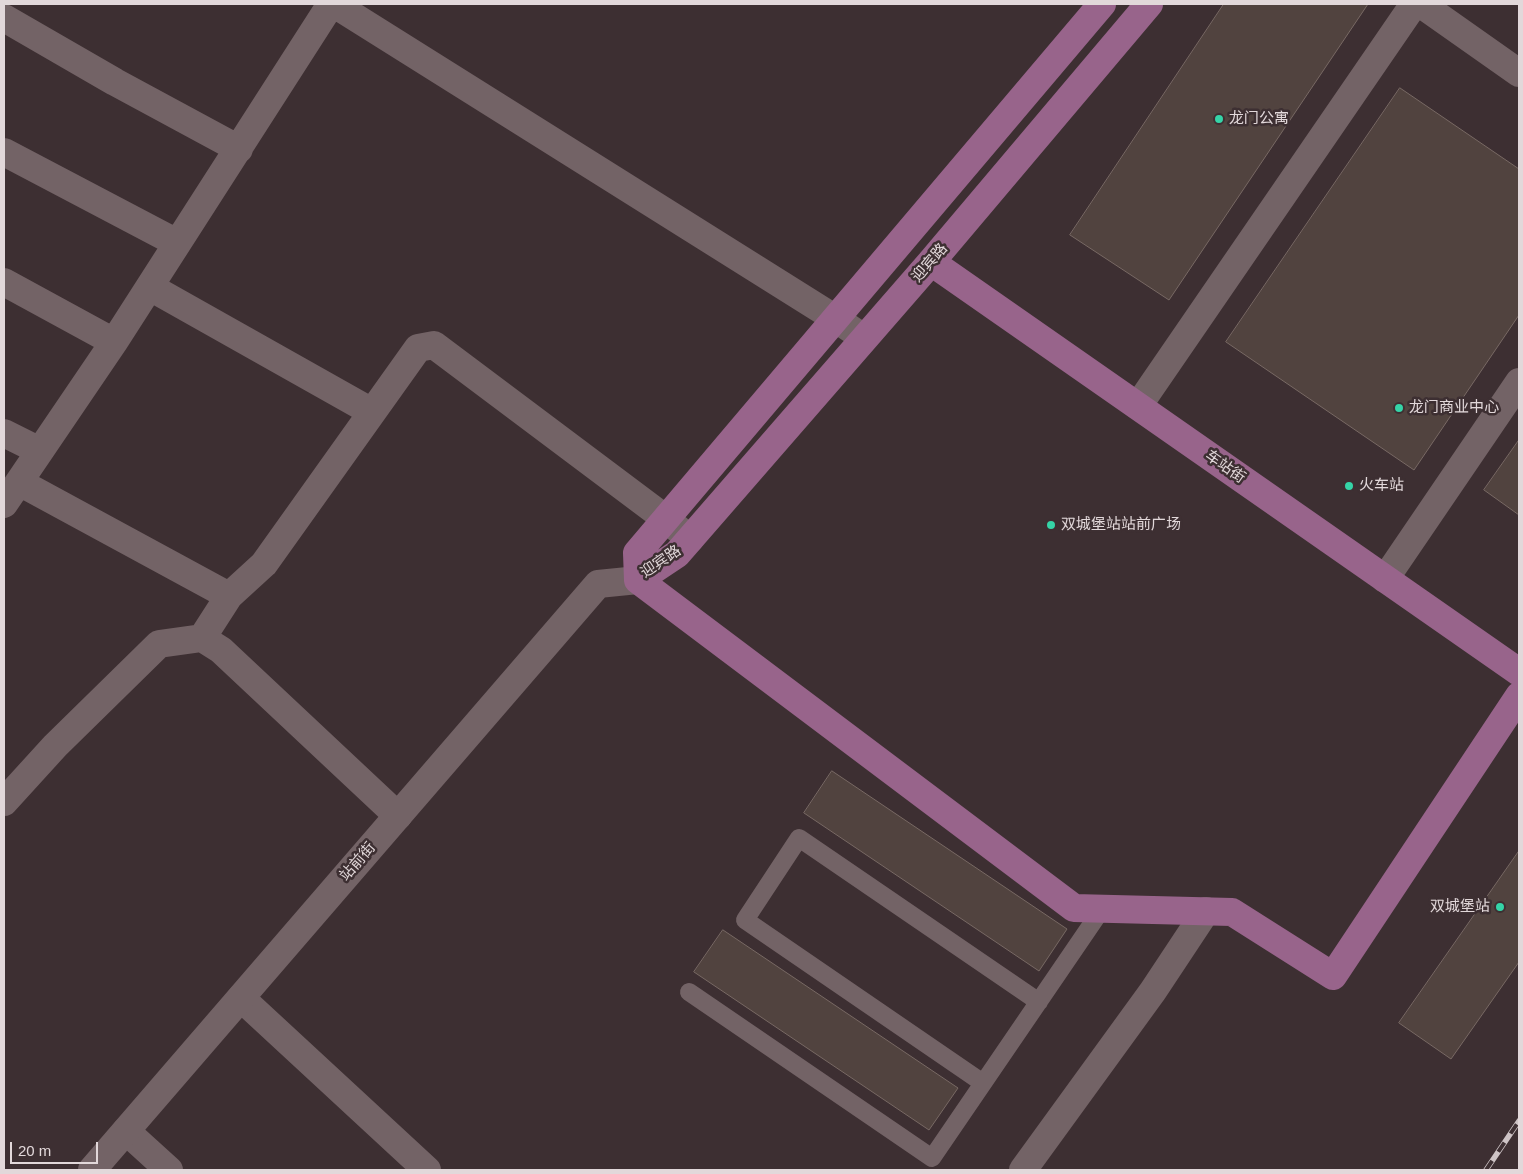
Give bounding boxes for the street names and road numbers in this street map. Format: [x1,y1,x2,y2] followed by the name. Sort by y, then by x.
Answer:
[908,240,952,286] street label: 迎宾路
[1201,447,1249,487] street label: 车站街
[637,542,685,582] street label: 迎宾路
[336,839,380,885] street label: 站前街

